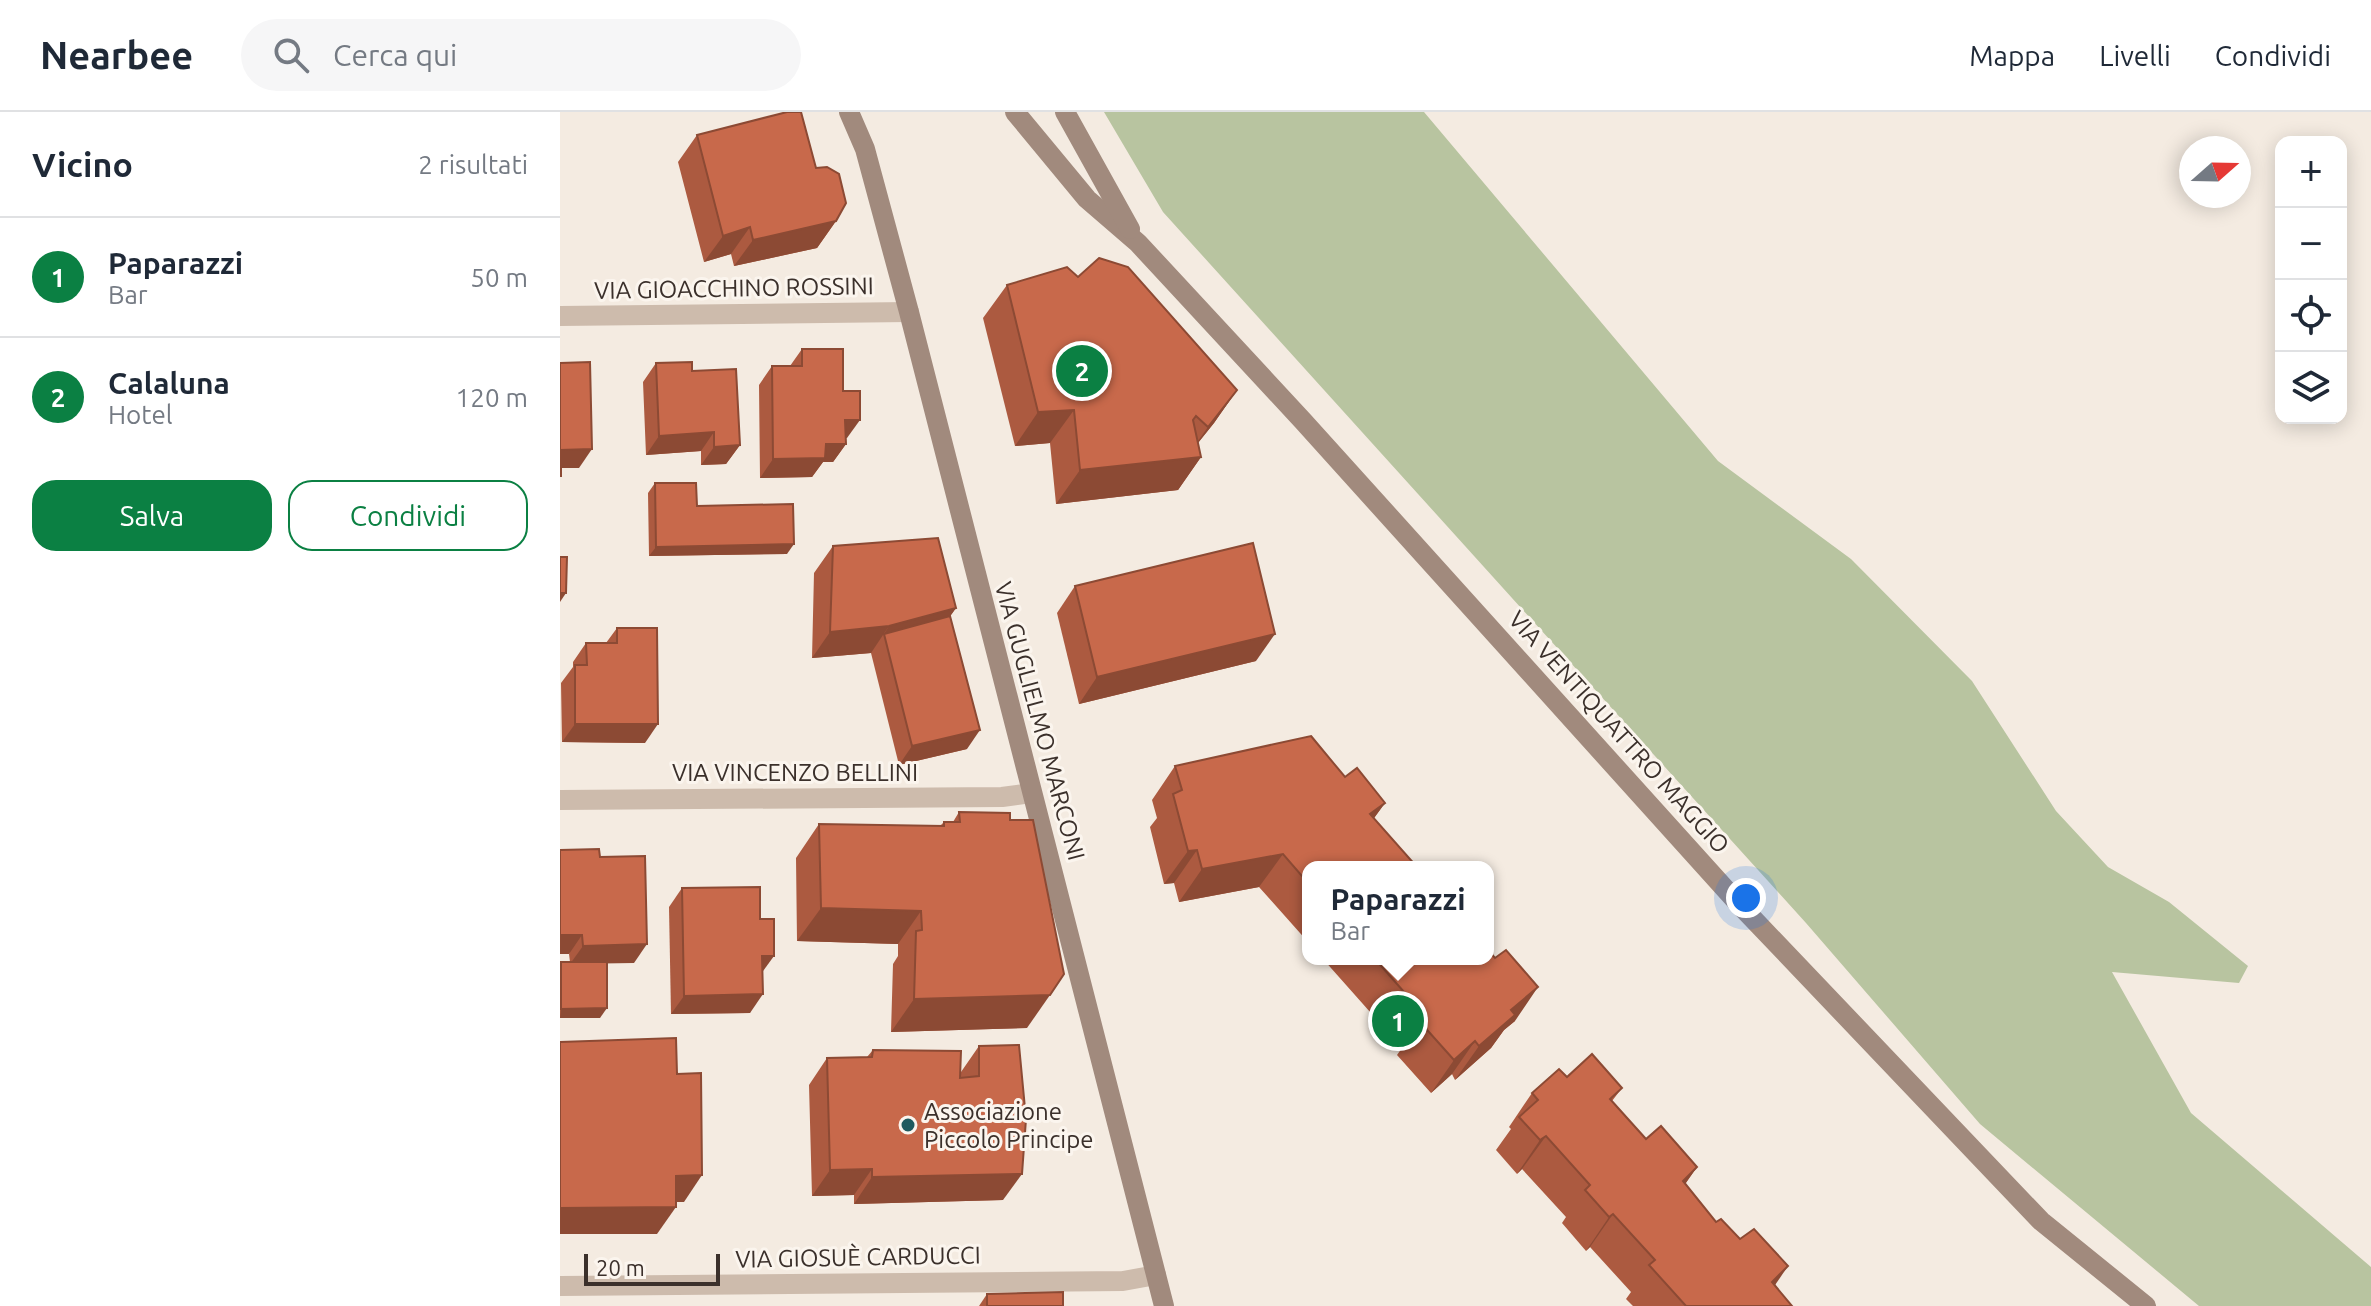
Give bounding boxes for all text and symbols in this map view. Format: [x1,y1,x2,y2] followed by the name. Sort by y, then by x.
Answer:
[241,19,801,91] search box
[269,33,313,77] icon: search
[40,34,193,76] text: Nearbee
[333,38,457,72] text: Cerca qui
[1969,40,2055,71] text: Mappa
[2099,40,2171,71] text: Livelli
[2215,40,2331,71] text: Condividi
[2179,136,2251,208] north arrow
[2275,136,2347,424] map controls
[2275,136,2347,208] button: +
[32,145,133,183] text: Vicino
[418,150,528,179] text: 2 risultati
[2275,208,2347,280] button: −
[108,246,243,280] text: Paparazzi
[51,263,65,292] text: 1
[470,263,528,292] text: 50 m
[594,272,874,304] street label: VIA GIOACCHINO ROSSINI
[108,280,148,309] text: Bar
[2275,280,2347,352] button: locate
[1056,341,1108,401] pin: 2
[2275,352,2347,424] button: layers
[108,366,230,400] text: Calaluna
[51,383,65,412] text: 2
[456,383,528,412] text: 120 m
[108,400,173,429] text: Hotel
[32,480,272,551] button: Salva
[288,480,528,551] button: Condividi
[990,579,1090,863] street label: VIA GUGLIELMO MARCONI
[1503,605,1735,859] street label: VIA VENTIQUATTRO MAGGIO
[672,759,918,786] street label: VIA VINCENZO BELLINI
[1302,861,1494,965] popup
[1726,878,1766,918] your location
[1330,882,1466,916] text: Paparazzi
[1330,916,1370,945] text: Bar
[1372,991,1424,1051] pin: 1
[924,1098,1094,1153] place label: Associazione Piccolo Principe
[899,1116,917,1134] marker: Associazione Piccolo Principe
[735,1240,981,1273] street label: VIA GIOSUÈ CARDUCCI
[584,1250,720,1286] scale bar
[596,1255,645,1280] text: 20 m

